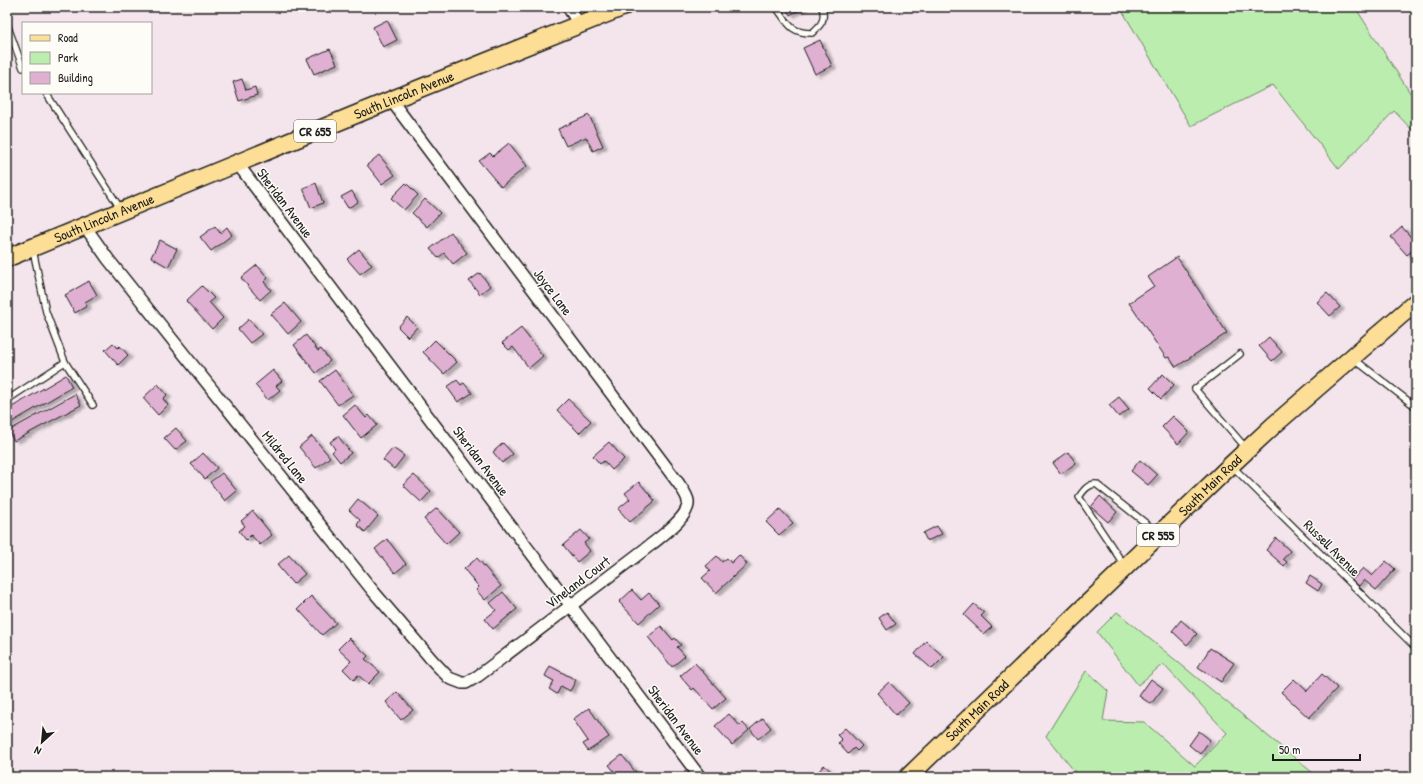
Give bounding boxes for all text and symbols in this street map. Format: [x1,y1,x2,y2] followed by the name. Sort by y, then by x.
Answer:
[22,22,152,94] legend
[58,29,78,46] text: Road
[58,49,78,66] text: Park
[351,66,457,123] street label: South Lincoln Avenue
[58,69,93,86] text: Building
[294,120,336,142] road number: CR 655
[253,164,318,242] street label: Sheridan Avenue
[51,188,157,247] street label: South Lincoln Avenue
[529,265,577,320] street label: Joyce Lane
[449,422,514,500] street label: Sheridan Avenue
[258,426,313,487] street label: Mildred Lane
[1174,449,1246,520] street label: South Main Road
[1300,515,1365,580] street label: Russell Avenue
[1137,524,1179,546] road number: CR 555
[542,551,614,612] street label: Vineland Court
[941,675,1013,745] street label: South Main Road
[644,681,709,759] street label: Sheridan Avenue
[22,722,62,762] north arrow
[1273,736,1360,762] scale bar
[1279,741,1300,758] text: 50 m
[32,743,43,758] text: N

